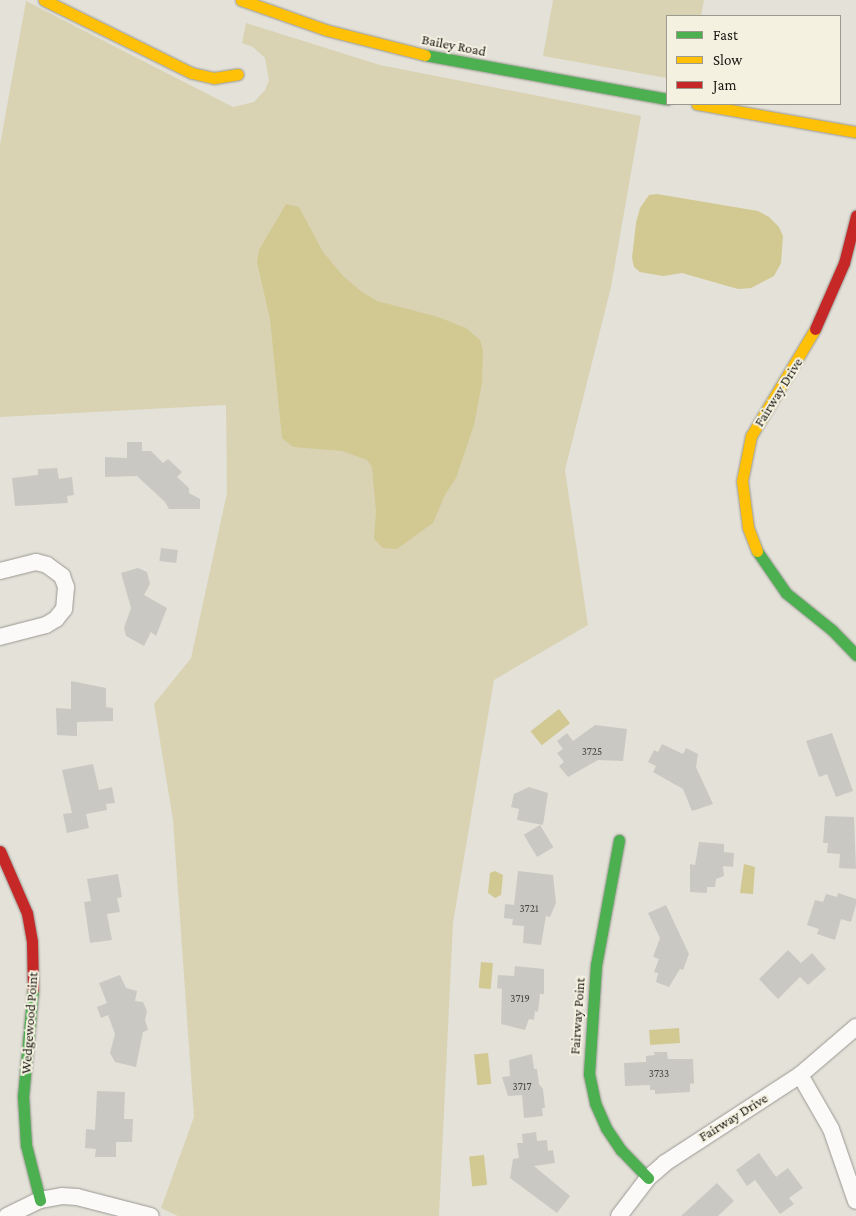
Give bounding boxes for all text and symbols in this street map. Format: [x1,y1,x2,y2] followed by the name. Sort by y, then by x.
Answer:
[666,15,841,105] legend
[713,27,738,43] text: Fast
[420,31,488,59] street label: Bailey Road
[713,52,742,68] text: Slow
[713,77,736,93] text: Jam
[750,355,806,429] street label: Fairway Drive
[582,744,602,758] house number: 3725
[519,901,539,915] house number: 3721
[17,971,41,1075] street label: Wedgewood Point
[566,977,588,1055] street label: Fairway Point
[510,991,530,1005] house number: 3719
[649,1066,669,1080] house number: 3733
[513,1079,531,1093] house number: 3717
[696,1089,770,1145] street label: Fairway Drive

